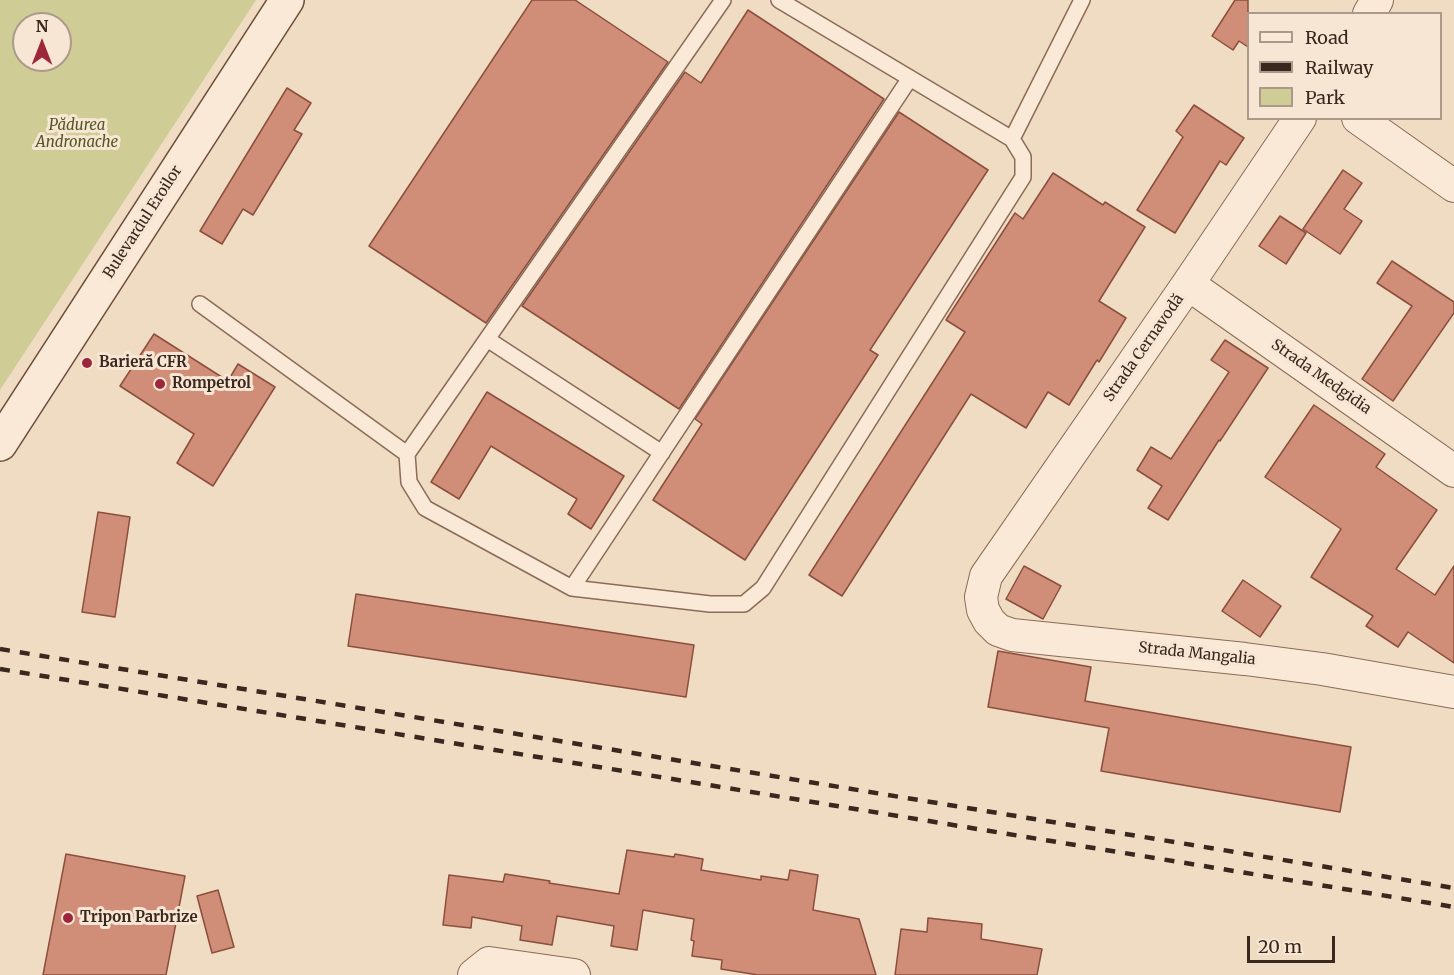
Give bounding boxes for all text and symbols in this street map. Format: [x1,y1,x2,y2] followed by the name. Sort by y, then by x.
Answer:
[12,12,72,72] north arrow
[1247,12,1442,120] legend
[36,16,48,36] text: N
[1305,26,1349,49] text: Road
[1305,56,1373,79] text: Railway
[1305,86,1345,109] text: Park
[36,117,118,152] park label: Pădurea Andronache
[100,162,186,282] street label: Bulevardul Eroilor
[1100,291,1188,405] street label: Strada Cernavodă
[1268,336,1374,418] street label: Strada Medgidia
[99,354,187,372] place label: Barieră CFR
[80,356,94,370] marker: Barieră CFR
[172,375,251,393] place label: Rompetrol
[153,377,167,391] marker: Rompetrol
[1138,639,1256,669] street label: Strada Mangalia
[80,909,198,927] place label: Tripon Parbrize
[61,911,75,925] marker: Tripon Parbrize
[1250,924,1338,962] scale bar
[1258,935,1302,958] text: 20 m

